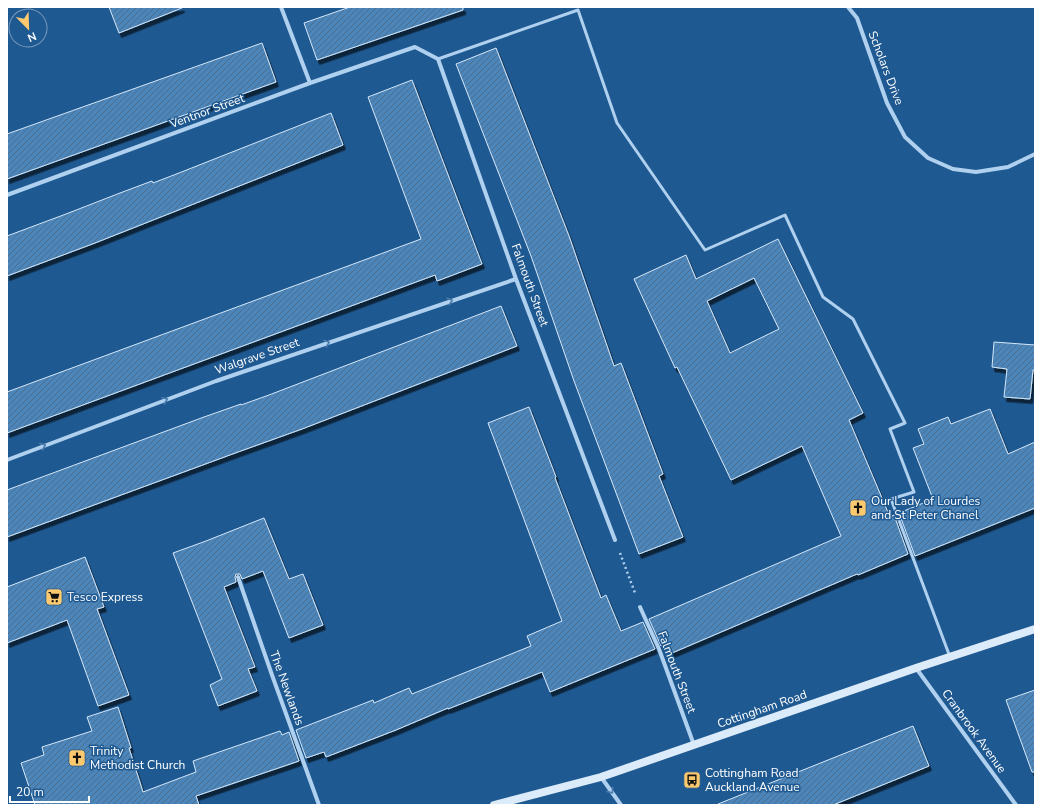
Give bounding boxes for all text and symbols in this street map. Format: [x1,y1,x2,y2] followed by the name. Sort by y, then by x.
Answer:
[8,8,48,48] north arrow
[25,28,38,45] text: N
[865,29,907,107] street label: Scholars Drive
[166,90,247,132] street label: Ventnor Street
[508,241,553,329] street label: Falmouth Street
[447,297,454,306] one-way arrow
[213,334,302,378] street label: Walgrave Street
[324,339,331,348] one-way arrow
[162,397,169,405] one-way arrow
[40,442,47,450] one-way arrow
[871,493,981,523] place label: Our Lady of Lourdes and St Peter Chanel
[848,498,868,518] church icon: Our Lady of Lourdes and St Peter Chanel
[44,587,64,607] supermarket icon: Tesco Express
[67,589,143,605] place label: Tesco Express
[654,629,700,716] street label: Falmouth Street
[266,648,308,728] street label: The Newlands
[715,686,809,732] street label: Cottingham Road
[938,686,1010,776] street label: Cranbrook Avenue
[90,743,185,773] place label: Trinity Methodist Church
[67,748,87,768] church icon: Trinity Methodist Church
[705,765,800,795] place label: Cottingham Road Auckland Avenue
[682,770,702,790] bus stop icon: Cottingham Road Auckland Avenue
[10,778,89,804] scale bar
[16,784,44,800] text: 20 m
[606,787,614,794] one-way arrow

